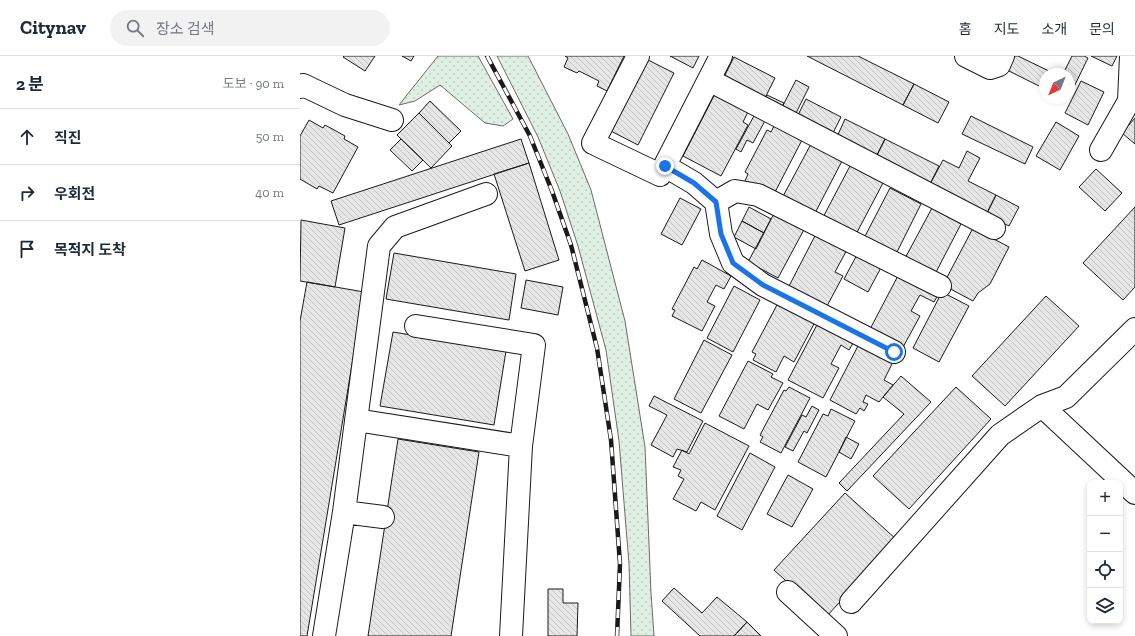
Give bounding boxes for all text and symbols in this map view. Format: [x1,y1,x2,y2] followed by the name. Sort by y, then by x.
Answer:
[110,10,390,46] search box
[20,16,86,39] text: Citynav
[124,17,146,39] icon: search
[156,20,215,38] text: 장소 검색
[959,21,972,38] text: 홈
[994,21,1019,38] text: 지도
[1041,21,1067,38] text: 소개
[1089,21,1115,38] text: 문의
[1039,68,1075,104] north arrow
[16,74,44,94] text: 2 분
[223,76,284,91] text: 도보 · 90 m
[16,126,38,148] icon: ahead
[54,129,82,147] text: 직진
[256,129,284,144] text: 50 m
[656,157,674,175] route end
[16,182,38,204] icon: right
[54,185,95,203] text: 우회전
[255,185,284,200] text: 40 m
[16,238,38,260] icon: arrive
[54,241,126,259] text: 목적지 도착
[885,343,903,361] route start
[1087,480,1123,624] map controls
[1087,480,1123,516] button: +
[1087,516,1123,552] button: −
[1087,552,1123,588] button: locate
[1087,588,1123,624] button: layers

